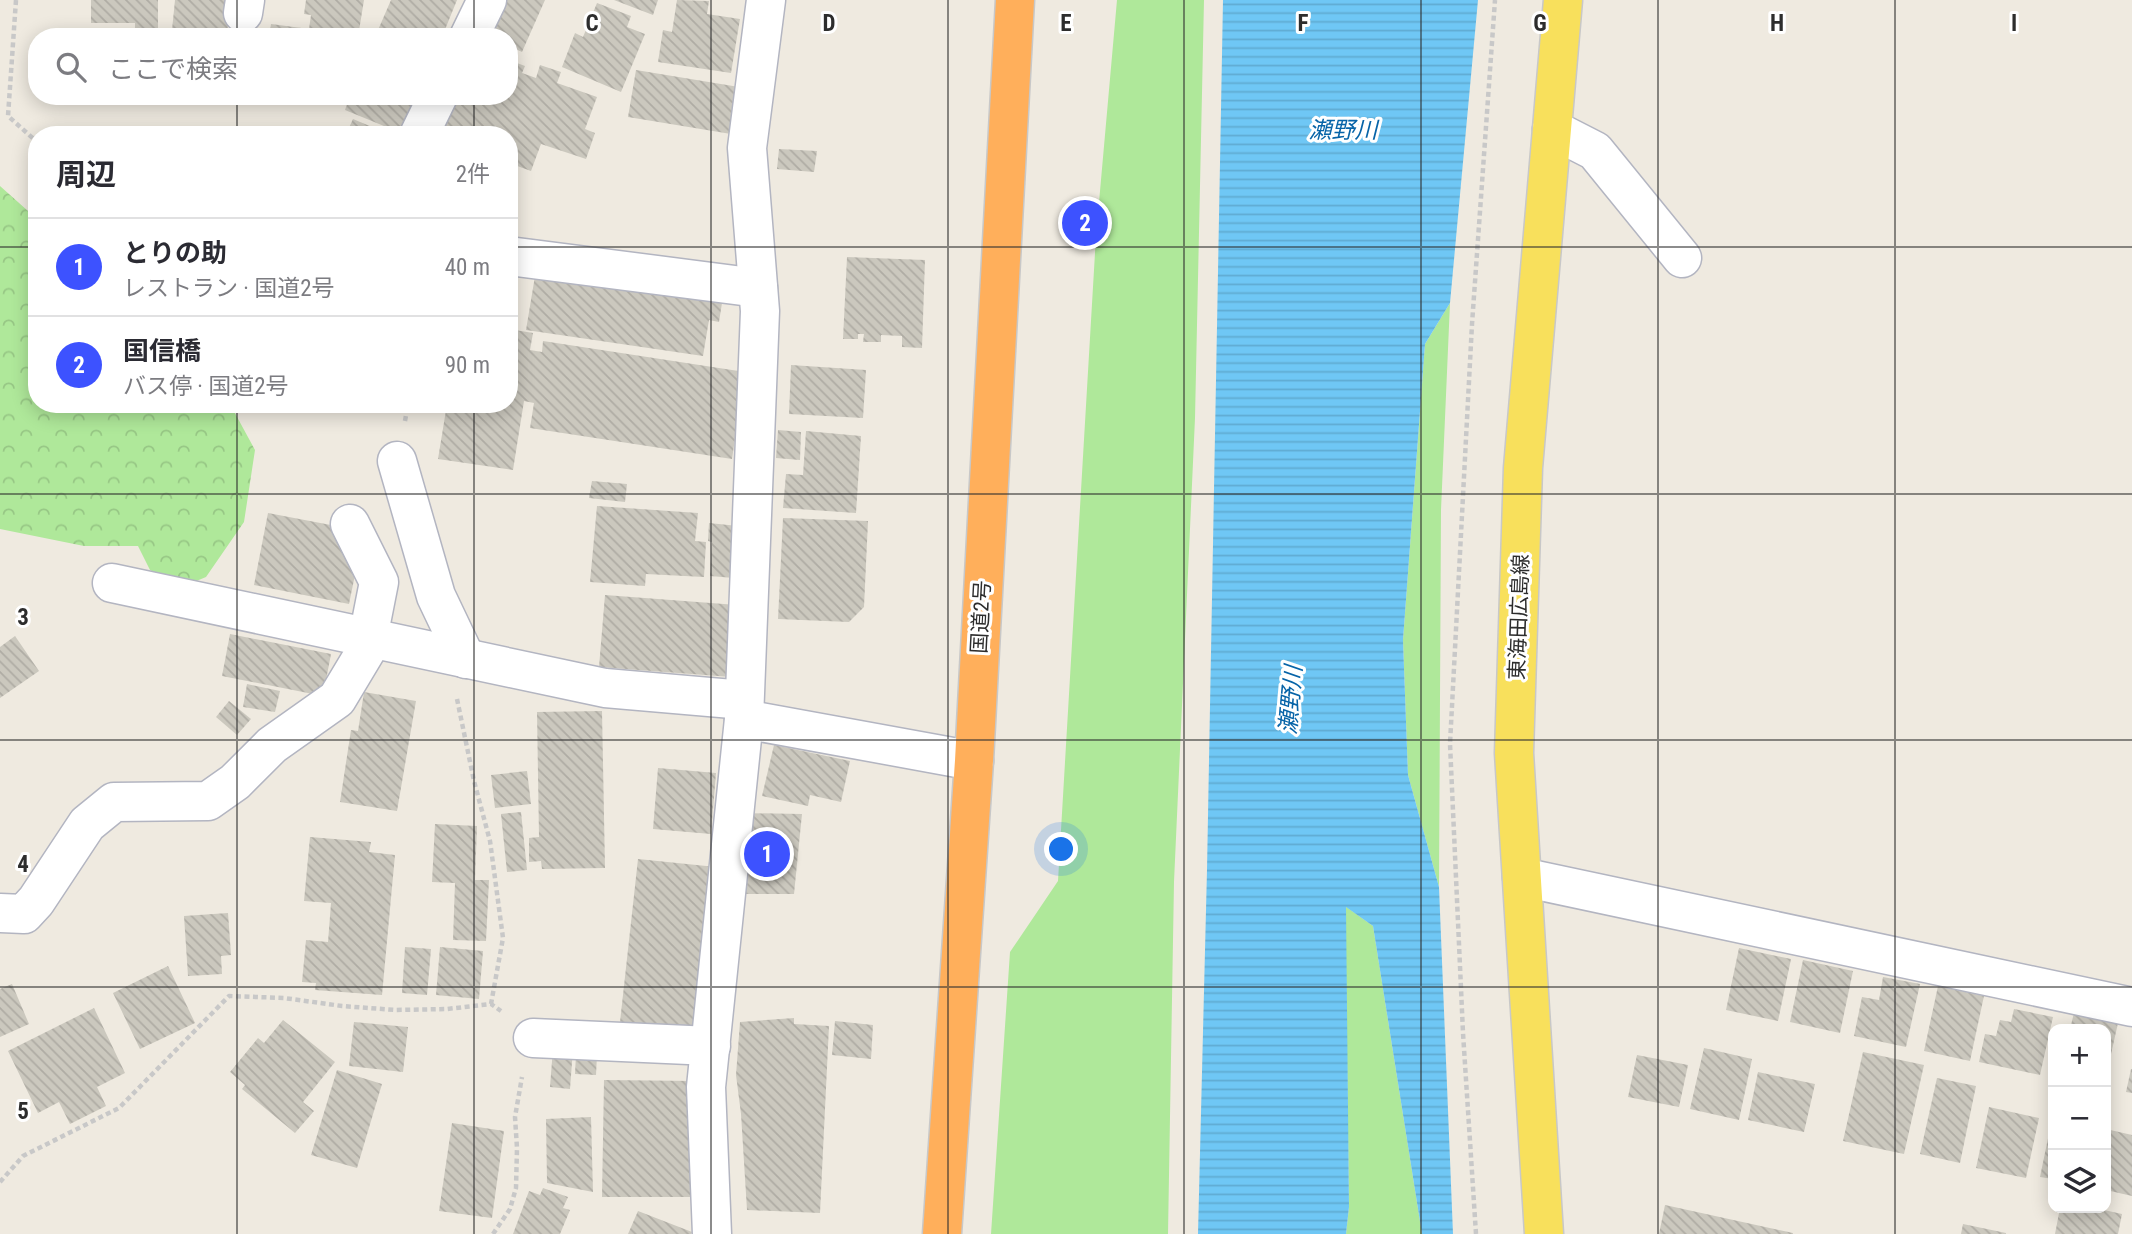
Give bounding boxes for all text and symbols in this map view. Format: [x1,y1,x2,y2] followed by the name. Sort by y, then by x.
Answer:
[585,10,599,37] text: C
[823,10,836,37] text: D
[1060,10,1072,37] text: E
[1298,10,1309,37] text: F
[1533,10,1547,37] text: G
[1770,10,1784,37] text: H
[2011,10,2017,37] text: I
[28,28,518,105] search box
[52,48,90,86] icon: search
[108,54,238,84] text: ここで検索
[1309,117,1381,144] water label: 瀬野川
[56,157,116,192] text: 周辺
[456,161,490,188] text: 2件
[1062,197,1108,249] pin: 2
[123,238,227,268] text: とりの助
[73,254,85,281] text: 1
[445,254,490,281] text: 40 m
[123,275,335,302] text: レストラン · 国道2号
[123,336,201,366] text: 国信橋
[73,352,85,379] text: 2
[445,352,490,379] text: 90 m
[123,373,289,400] text: バス停 · 国道2号
[1505,554,1533,680] street label: 東海田広島線
[967,580,995,654] street label: 国道2号
[17,604,29,631] text: 3
[1275,661,1308,736] water label: 瀬野川
[744,828,790,880] pin: 1
[1044,832,1078,866] your location
[17,851,29,878] text: 4
[2048,1024,2111,1213] map controls
[2048,1024,2111,1087] button: +
[2048,1087,2111,1150] button: −
[17,1098,29,1125] text: 5
[2048,1150,2111,1213] button: layers

